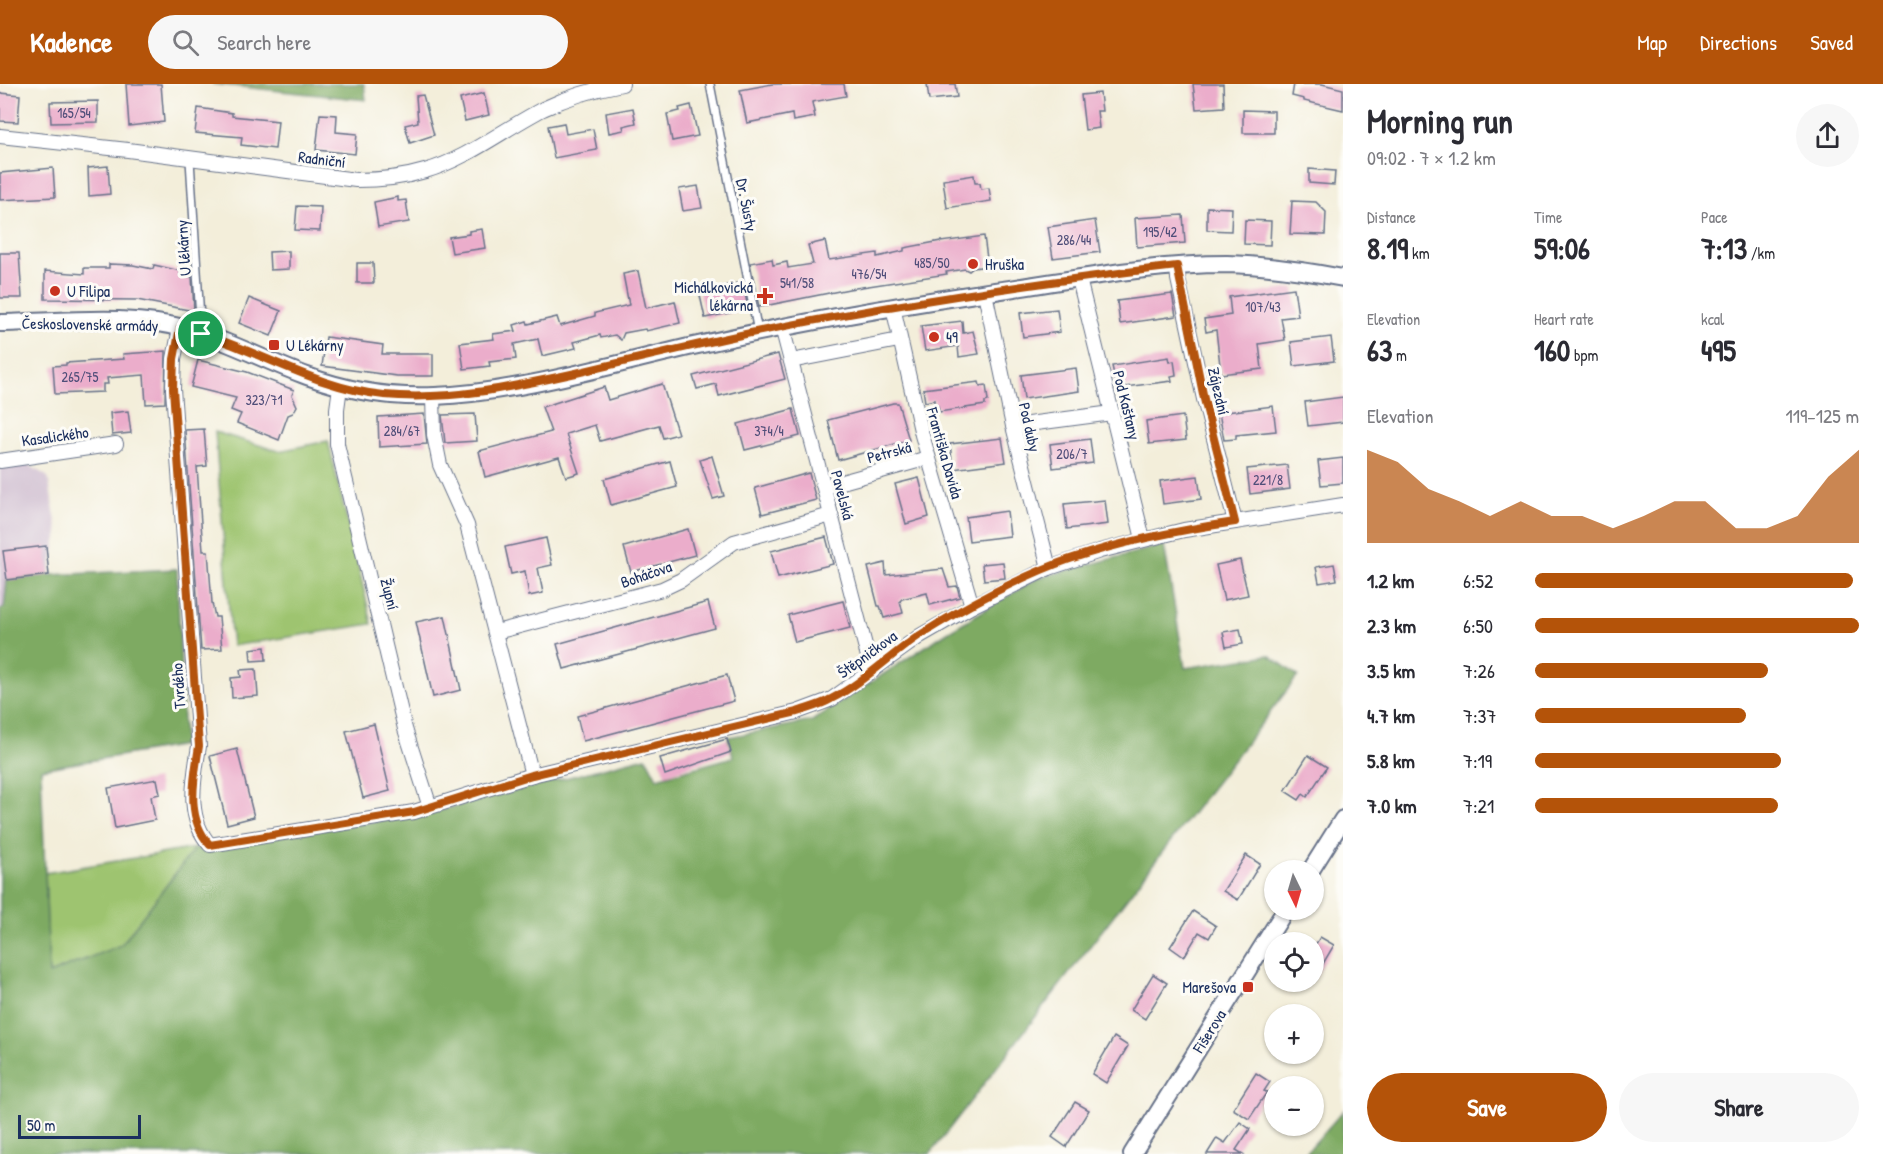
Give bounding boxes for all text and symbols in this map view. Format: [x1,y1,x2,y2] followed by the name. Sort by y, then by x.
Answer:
[148,15,568,69] search box
[30,23,112,61] text: Kadence
[169,26,202,59] icon: search
[217,27,311,57] text: Search here
[1637,28,1667,57] text: Map
[1700,28,1777,57] text: Directions
[1810,28,1853,57] text: Saved
[1367,99,1513,143] text: Morning run
[57,103,91,122] house number: 165/54
[1796,104,1859,167] button: share
[1367,144,1496,171] text: 09:02 · 7 × 1.2 km
[297,145,347,173] street label: Radniční
[731,177,763,233] street label: Dr. Šusty
[1367,206,1416,228] text: Distance
[1534,206,1562,228] text: Time
[1701,206,1728,228] text: Pace
[170,219,196,277] street label: U lékárny
[1143,222,1177,241] house number: 195/42
[1367,228,1408,268] text: 8.19
[1534,228,1590,268] text: 59:06
[1701,228,1747,268] text: 7:13
[1057,230,1091,249] house number: 286/44
[1408,242,1430,264] text: km
[1747,242,1775,264] text: /km
[914,253,950,272] house number: 485/50
[985,253,1024,275] place label: Hruška
[966,257,980,271] marker: Hruška
[852,264,886,283] house number: 476/54
[780,273,814,292] house number: 541/58
[674,276,753,316] place label: Michálkovická lékárna
[67,280,110,302] place label: U Filipa
[48,284,62,298] marker: U Filipa
[758,289,772,303] marker: Michálkovická lékárna
[1245,297,1281,316] house number: 107/43
[175,308,226,359] pin
[1367,308,1420,330] text: Elevation
[1534,308,1594,330] text: Heart rate
[1701,308,1724,330] text: kcal
[21,312,159,336] street label: Československé armády
[184,317,217,350] icon: arrive
[946,326,958,348] place label: 49
[927,330,941,344] marker: 49
[1367,330,1392,370] text: 63
[1534,330,1570,370] text: 160
[1701,330,1736,370] text: 495
[286,334,344,356] place label: U Lékárny
[267,338,281,352] marker: U Lékárny
[1392,344,1407,366] text: m
[1570,344,1598,366] text: bpm
[1203,365,1235,417] street label: Zájezdní
[62,367,98,386] house number: 265/75
[1108,368,1146,442] street label: Pod Kaštany
[245,390,283,409] house number: 323/71
[1014,400,1046,454] street label: Pod duby
[1367,402,1433,429] text: Elevation
[1785,402,1859,429] text: 119–125 m
[921,404,969,501] street label: Františka Davida
[20,420,90,452] street label: Kasalického
[384,421,420,440] house number: 284/67
[754,421,784,440] house number: 374/4
[865,436,913,468] street label: Petrská
[1056,444,1088,463] house number: 206/7
[826,468,860,522] street label: Pavelská
[1253,470,1283,489] house number: 221/8
[617,555,675,593] street label: Boháčova
[1367,567,1414,594] text: 1.2 km
[1463,567,1493,594] text: 6:52
[375,576,405,612] street label: Župní
[1367,612,1416,639] text: 2.3 km
[1463,612,1493,639] text: 6:50
[833,625,901,683] street label: Štěpničkova
[1367,657,1415,684] text: 3.5 km
[1463,657,1495,684] text: 7:26
[165,662,191,710] street label: Tvrdého
[1367,702,1415,729] text: 4.7 km
[1463,702,1496,729] text: 7:37
[1367,747,1415,774] text: 5.8 km
[1463,747,1492,774] text: 7:19
[1367,792,1417,819] text: 7.0 km
[1463,792,1494,819] text: 7:21
[1264,860,1324,920] north arrow
[1264,860,1324,1136] map controls
[1264,932,1324,992] button: locate
[1182,976,1236,998] place label: Marešova
[1241,980,1255,994] marker: Marešova
[1264,1004,1324,1064] button: +
[1187,1005,1231,1058] street label: Fišerova
[1367,1073,1607,1142] button: Save
[1619,1073,1859,1142] button: Share
[1264,1076,1324,1136] button: −
[18,1112,141,1140] scale bar
[27,1114,56,1136] text: 50 m

